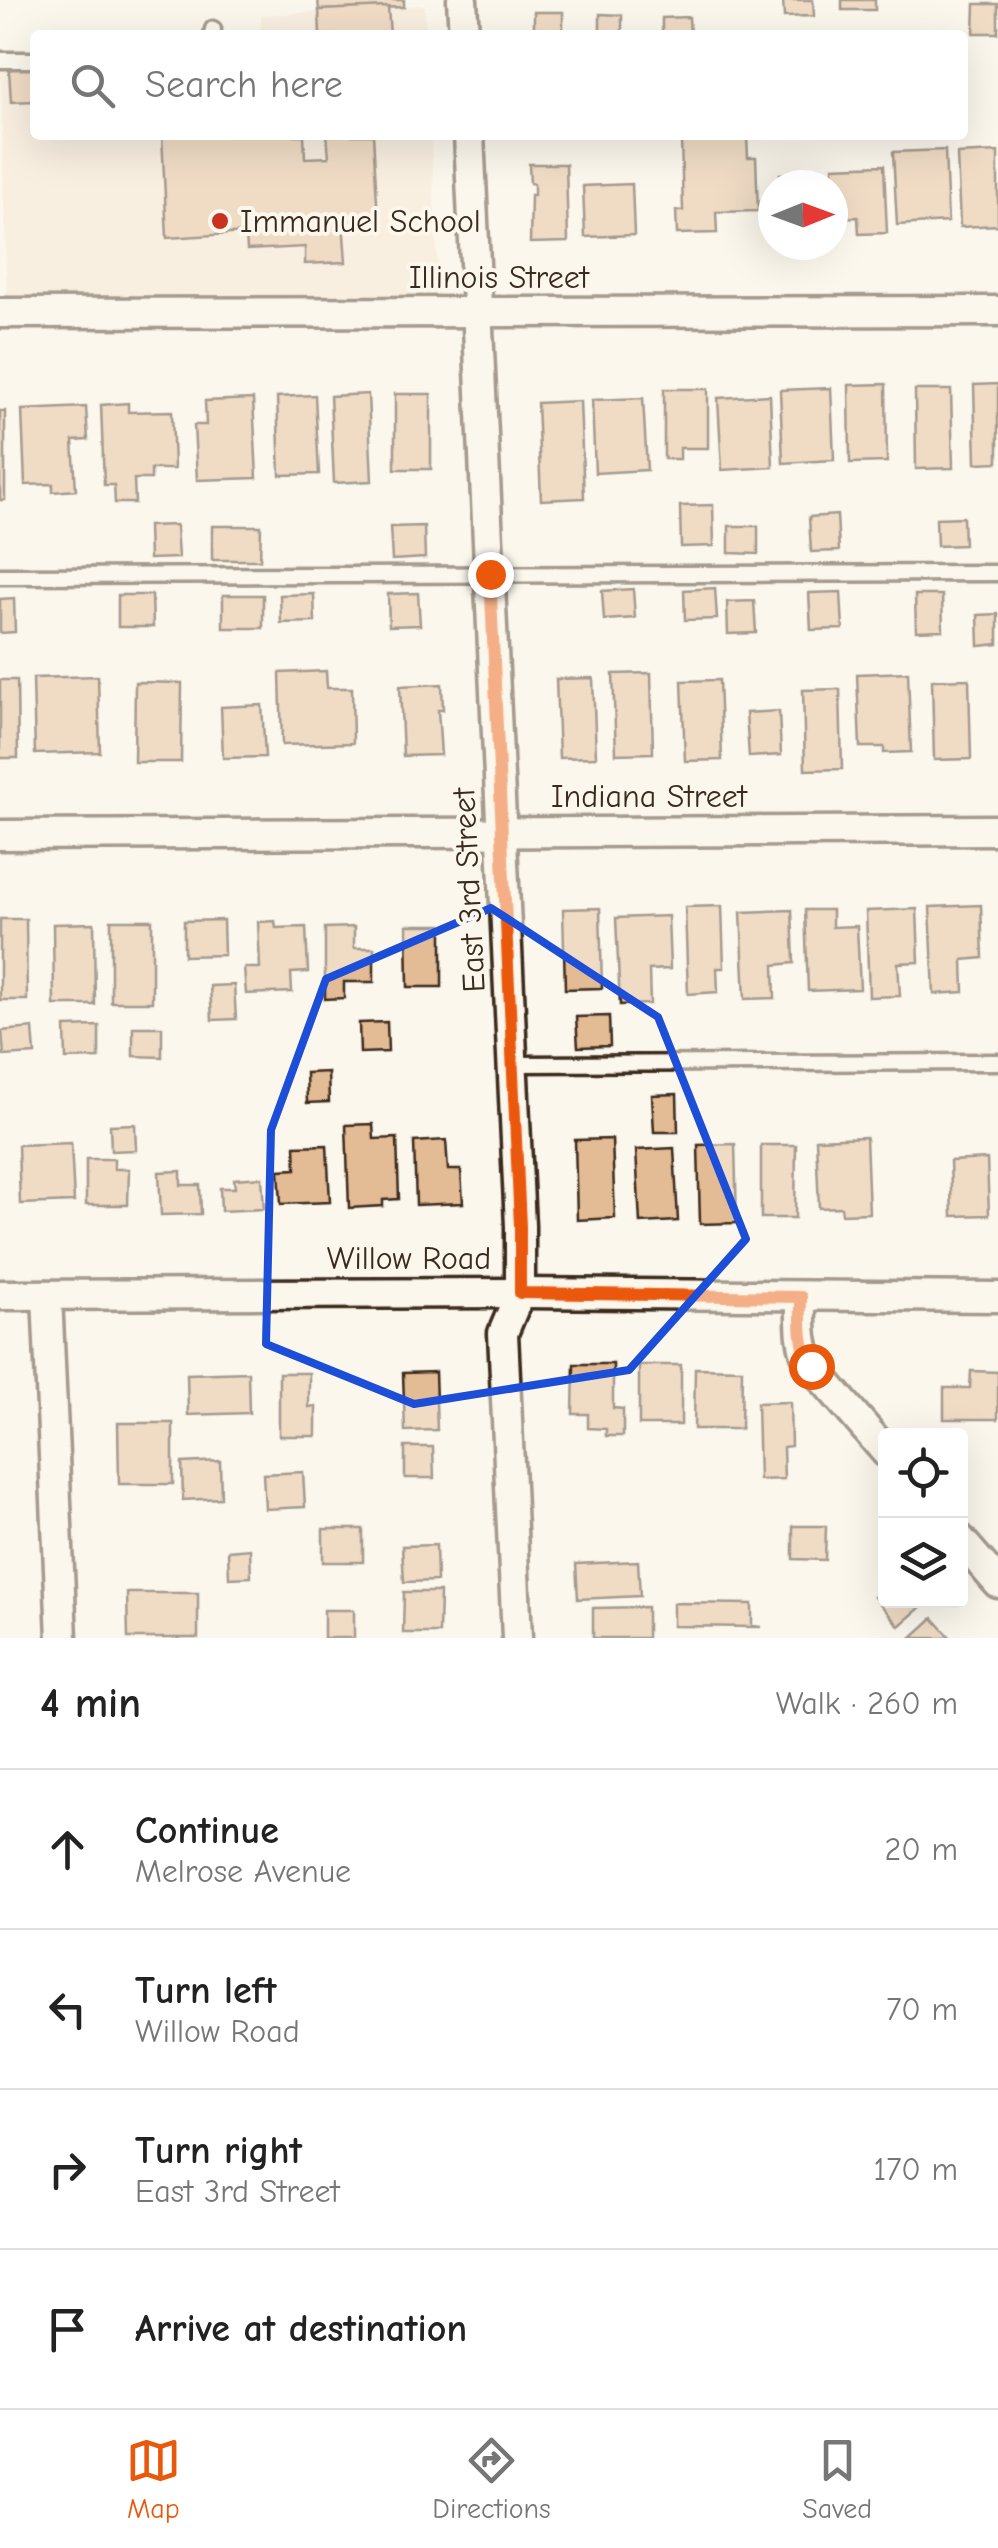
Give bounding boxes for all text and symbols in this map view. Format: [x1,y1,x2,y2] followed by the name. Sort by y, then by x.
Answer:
[30,30,968,140] search box
[65,58,120,113] icon: search
[145,63,343,107] text: Search here
[758,170,848,260] north arrow
[240,203,481,240] place label: Immanuel School
[209,210,231,232] marker: Immanuel School
[409,259,590,296] street label: Illinois Street
[468,552,514,598] route end
[551,778,748,815] street label: Indiana Street
[445,786,493,993] street label: East 3rd Street
[327,1240,491,1277] street label: Willow Road
[789,1344,835,1390] route start
[878,1428,968,1608] map controls
[878,1428,968,1518] button: locate
[878,1518,968,1608] button: layers
[40,1679,141,1728] text: 4 min
[776,1685,958,1722] text: Walk · 260 m
[135,1809,279,1853] text: Continue
[40,1822,95,1877] icon: ahead
[885,1831,958,1868] text: 20 m
[135,1853,351,1890] text: Melrose Avenue
[135,1969,276,2013] text: Turn left
[40,1982,95,2037] icon: left
[886,1991,958,2028] text: 70 m
[135,2013,300,2050] text: Willow Road
[135,2129,302,2173] text: Turn right
[40,2142,95,2197] icon: right
[874,2151,958,2188] text: 170 m
[135,2173,340,2210] text: East 3rd Street
[40,2302,95,2357] icon: arrive
[135,2307,467,2351] text: Arrive at destination
[126,2433,181,2525] tab: Map
[432,2433,551,2525] tab: Directions
[802,2433,872,2525] tab: Saved

